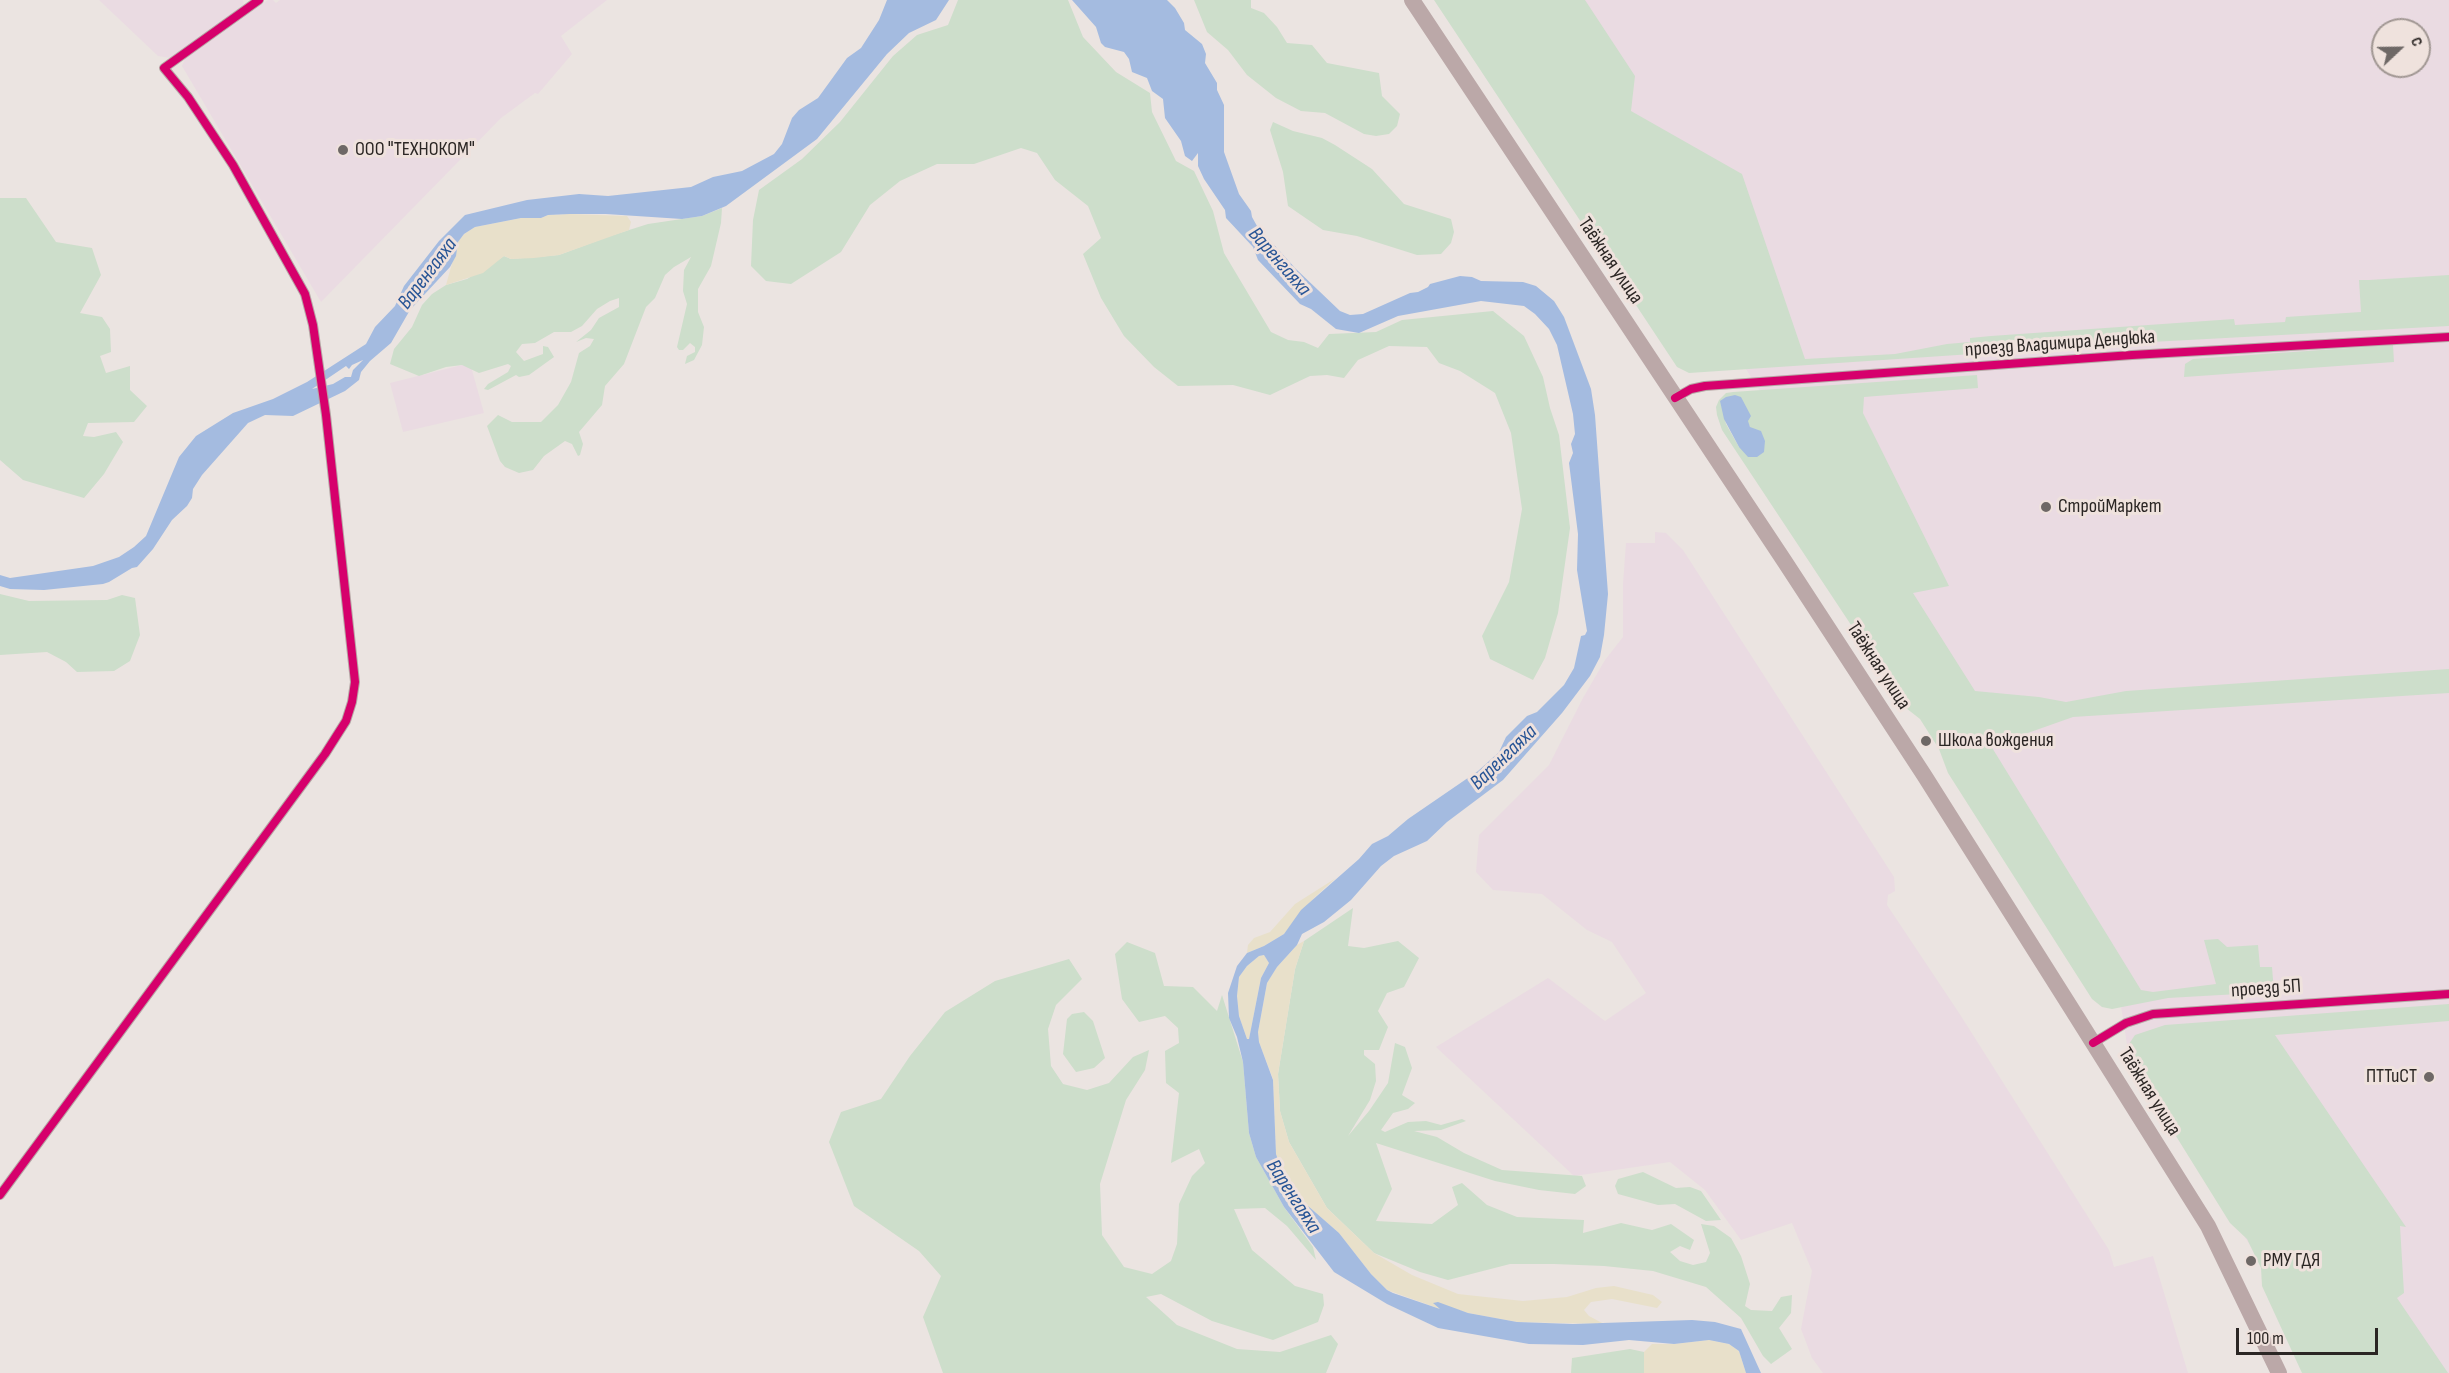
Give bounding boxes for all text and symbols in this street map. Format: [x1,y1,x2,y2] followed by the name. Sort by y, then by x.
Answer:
[2371,18,2431,78] north arrow
[2406,34,2427,49] text: С
[355,138,475,162] place label: ООО "ТЕХНОКОМ"
[336,143,350,157] marker: ООО "ТЕХНОКОМ"
[1572,213,1648,309] street label: Таёжная улица
[1242,222,1316,302] water label: Варенгаяха
[393,233,463,315] water label: Варенгаяха
[1964,325,2156,363] street label: проезд Владимира Дендюка
[2058,495,2161,519] place label: СтройМаркет
[2039,500,2053,514] marker: СтройМаркет
[1841,618,1915,714] street label: Таёжная улица
[1465,720,1543,796] water label: Варенгаяха
[1938,729,2054,753] place label: Школа вождения
[1919,734,1933,748] marker: Школа вождения
[2230,975,2302,1003] street label: проезд 5П
[2112,1043,2186,1141] street label: Таёжная улица
[2366,1065,2417,1089] place label: ПТТиСТ
[2422,1070,2436,1084] marker: ПТТиСТ
[1260,1155,1326,1239] water label: Варенгаяха
[2263,1249,2320,1273] place label: РМУ ГДЯ
[2244,1254,2258,1268] marker: РМУ ГДЯ
[2239,1316,2382,1354] scale bar
[2247,1328,2284,1349] text: 100 m

